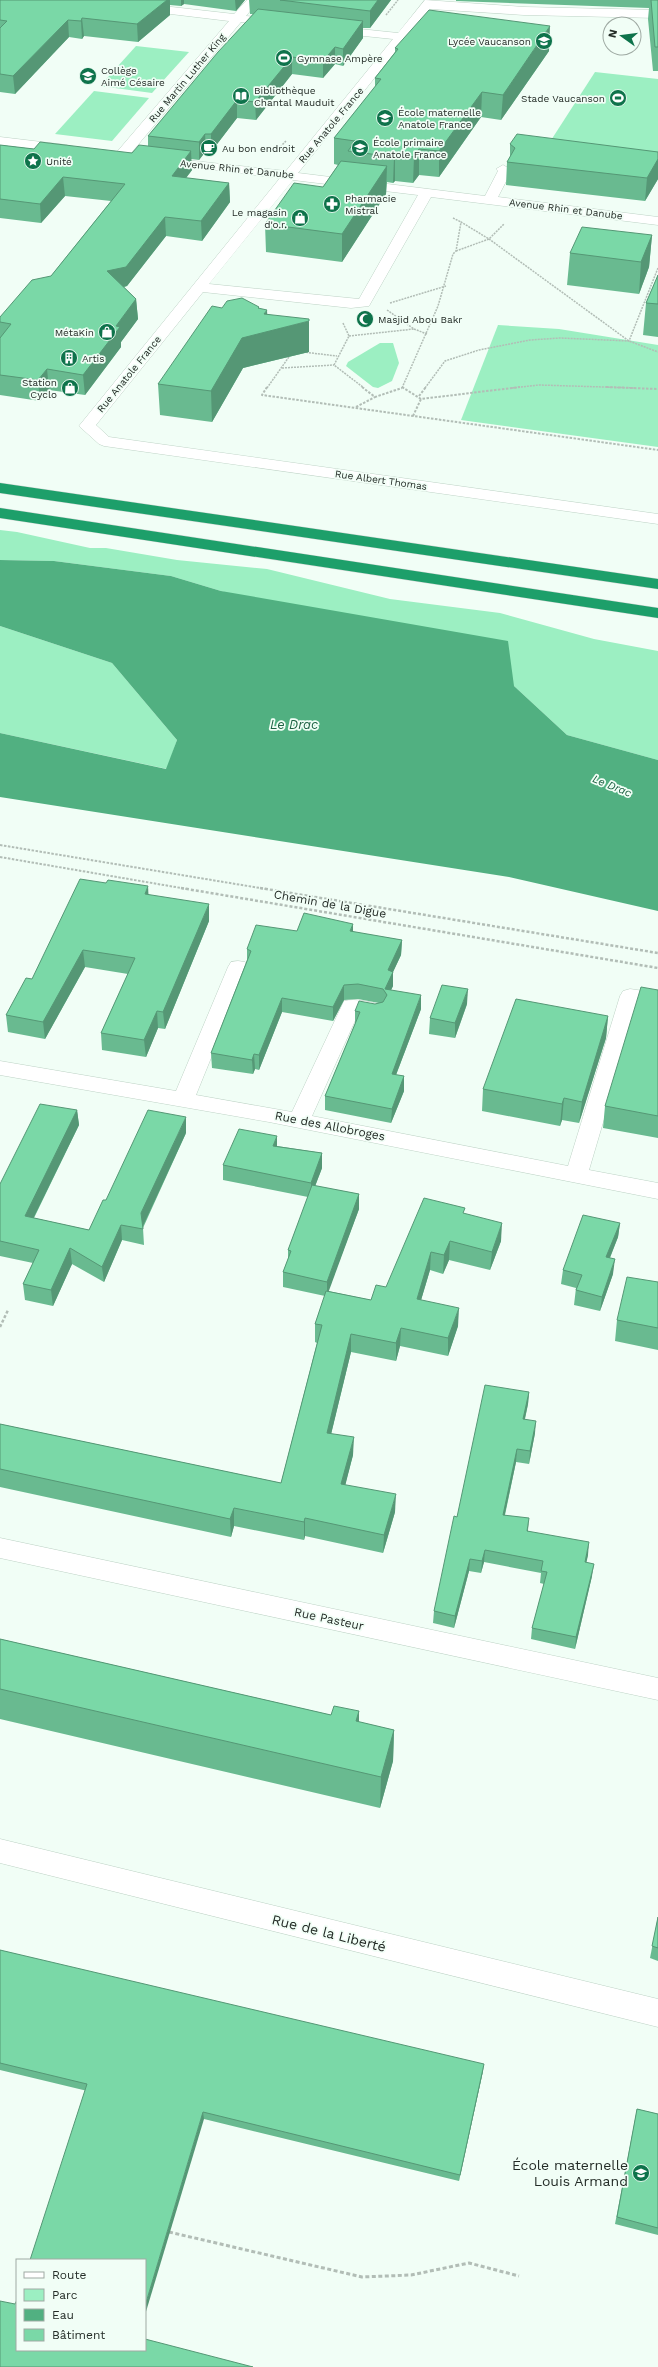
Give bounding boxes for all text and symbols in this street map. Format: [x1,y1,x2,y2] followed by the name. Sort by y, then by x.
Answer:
[602,16,642,56] north arrow
[605,28,620,39] text: N
[147,31,228,125] street label: Rue Martin Luther King
[534,31,554,51] school or university icon: Lycée Vaucanson
[448,36,531,47] place label: Lycée Vaucanson
[274,48,294,68] sports icon: Gymnase Ampère
[297,53,383,64] place label: Gymnase Ampère
[101,65,165,88] place label: Collège Aimé Césaire
[78,66,98,86] school or university icon: Collège Aimé Césaire
[254,85,335,108] place label: Bibliothèque Chantal Mauduit
[296,85,366,165] street label: Rue Anatole France
[231,86,251,106] library icon: Bibliothèque Chantal Mauduit
[608,88,628,108] sports icon: Stade Vaucanson
[521,93,605,104] place label: Stade Vaucanson
[398,107,481,130] place label: École maternelle Anatole France
[375,108,395,128] school or university icon: École maternelle Anatole France
[373,137,447,160] place label: École primaire Anatole France
[199,138,219,158] cafe icon: Au bon endroit
[350,138,370,158] school or university icon: École primaire Anatole France
[222,143,296,154] place label: Au bon endroit
[23,151,43,171] place icon: Unité
[46,156,72,167] place label: Unité
[180,158,295,180] street label: Avenue Rhin et Danube
[345,193,396,216] place label: Pharmacie Mistral
[322,194,342,214] pharmacy icon: Pharmacie Mistral
[509,197,624,221] street label: Avenue Rhin et Danube
[232,207,287,230] place label: Le magasin d'o.r.
[290,208,310,228] shop icon: Le magasin d'o.r.
[355,309,375,329] mosque icon: Masjid Abou Bakr
[378,314,462,325] place label: Masjid Abou Bakr
[97,322,117,342] shop icon: MétaKin
[55,327,94,338] place label: MétaKin
[95,333,163,414] street label: Rue Anatole France
[59,348,79,368] building icon: Artis
[82,353,105,364] place label: Artis
[22,377,57,400] place label: Station Cyclo
[60,378,80,398] shop icon: Station Cyclo
[334,468,428,492] street label: Rue Albert Thomas
[270,717,318,732] water label: Le Drac
[591,772,633,800] water label: Le Drac
[273,887,387,921] street label: Chemin de la Digue
[274,1108,386,1144] street label: Rue des Allobroges
[293,1605,365,1633] street label: Rue Pasteur
[270,1911,388,1955] street label: Rue de la Liberté
[512,2157,628,2189] place label: École maternelle Louis Armand
[631,2163,651,2183] school or university icon: École maternelle Louis Armand
[16,2259,146,2351] legend
[52,2268,86,2282] text: Route
[52,2288,78,2302] text: Parc
[52,2308,74,2322] text: Eau
[52,2328,105,2342] text: Bâtiment

